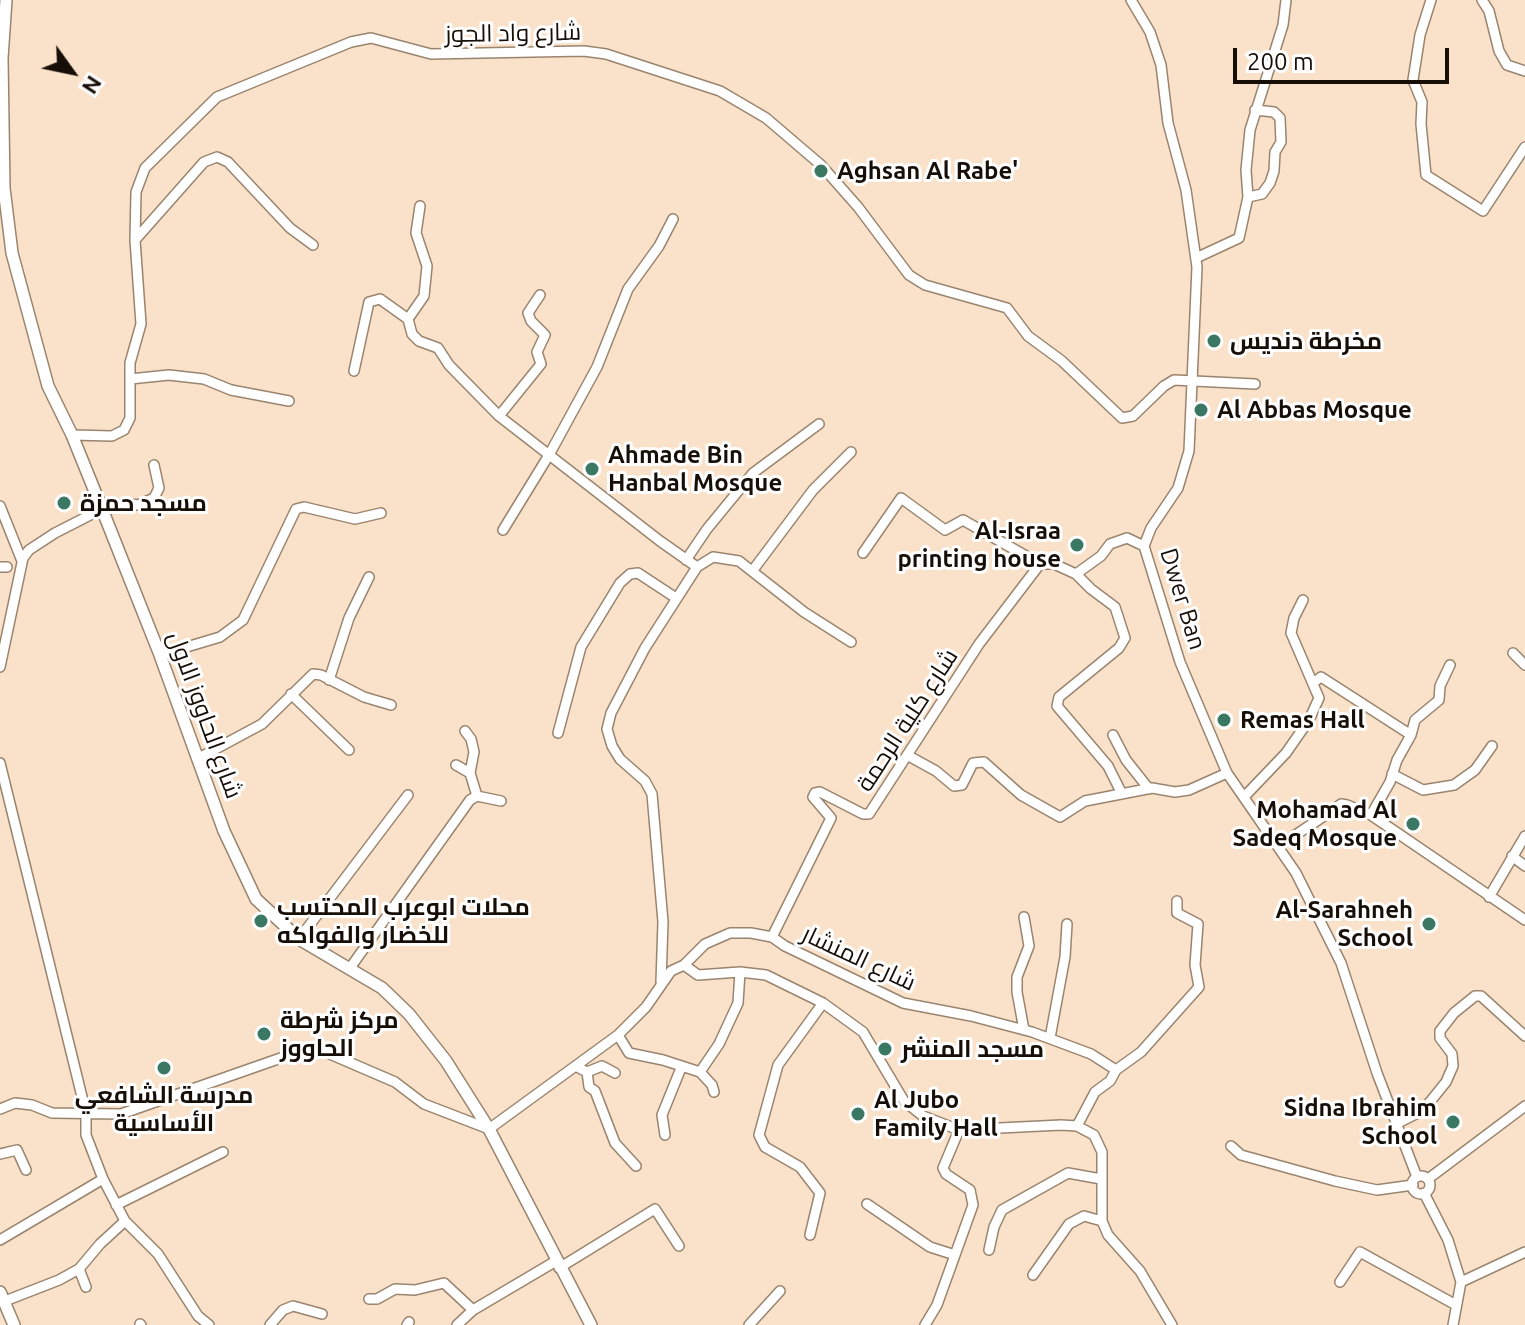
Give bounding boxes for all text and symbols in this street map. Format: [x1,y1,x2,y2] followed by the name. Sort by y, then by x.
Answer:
[445,17,581,49] street label: شارع واد الجوز
[32,32,112,112] north arrow
[1237,32,1453,82] scale bar
[1247,48,1314,75] text: 200 m
[78,72,108,99] text: N
[837,157,1018,185] place label: Aghsan Al Rabe'
[812,162,830,180] marker: Aghsan Al Rabe'
[1230,327,1382,355] place label: مخرطة دنديس
[1205,332,1223,350] marker: مخرطة دنديس
[1217,396,1412,424] place label: Al Abbas Mosque
[1192,401,1210,419] marker: Al Abbas Mosque
[608,441,782,497] place label: Ahmade Bin Hanbal Mosque
[583,460,601,478] marker: Ahmade Bin Hanbal Mosque
[80,489,207,517] place label: مسجد حمزة
[55,494,73,512] marker: مسجد حمزة
[897,517,1061,573] place label: Al-Israa printing house
[1068,536,1086,554] marker: Al-Israa printing house
[1154,545,1212,653] street label: Dwer Ban
[161,628,249,802] street label: شارع الحاووز الاول
[850,643,964,797] street label: شارع كلية الرحمة
[1240,706,1365,734] place label: Remas Hall
[1215,711,1233,729] marker: Remas Hall
[1232,796,1397,852] place label: Mohamad Al Sadeq Mosque
[1404,815,1422,833] marker: Mohamad Al Sadeq Mosque
[277,893,530,949] place label: محلات ابوعرب المحتسب للخضار والفواكه
[1275,896,1413,952] place label: Al-Sarahneh School
[252,912,270,930] marker: محلات ابوعرب المحتسب للخضار والفواكه
[1420,915,1438,933] marker: Al-Sarahneh School
[797,919,921,997] street label: شارع المنشار
[280,1006,399,1062] place label: مركز شرطة الحاووز
[255,1025,273,1043] marker: مركز شرطة الحاووز
[901,1035,1044,1063] place label: مسجد المنشر
[876,1040,894,1058] marker: مسجد المنشر
[155,1059,173,1077] marker: مدرسة الشافعي الأساسية
[75,1081,253,1137] place label: مدرسة الشافعي الأساسية
[874,1086,998,1142] place label: Al Jubo Family Hall
[1284,1094,1437,1150] place label: Sidna Ibrahim School
[849,1105,867,1123] marker: Al Jubo Family Hall
[1444,1113,1462,1131] marker: Sidna Ibrahim School

